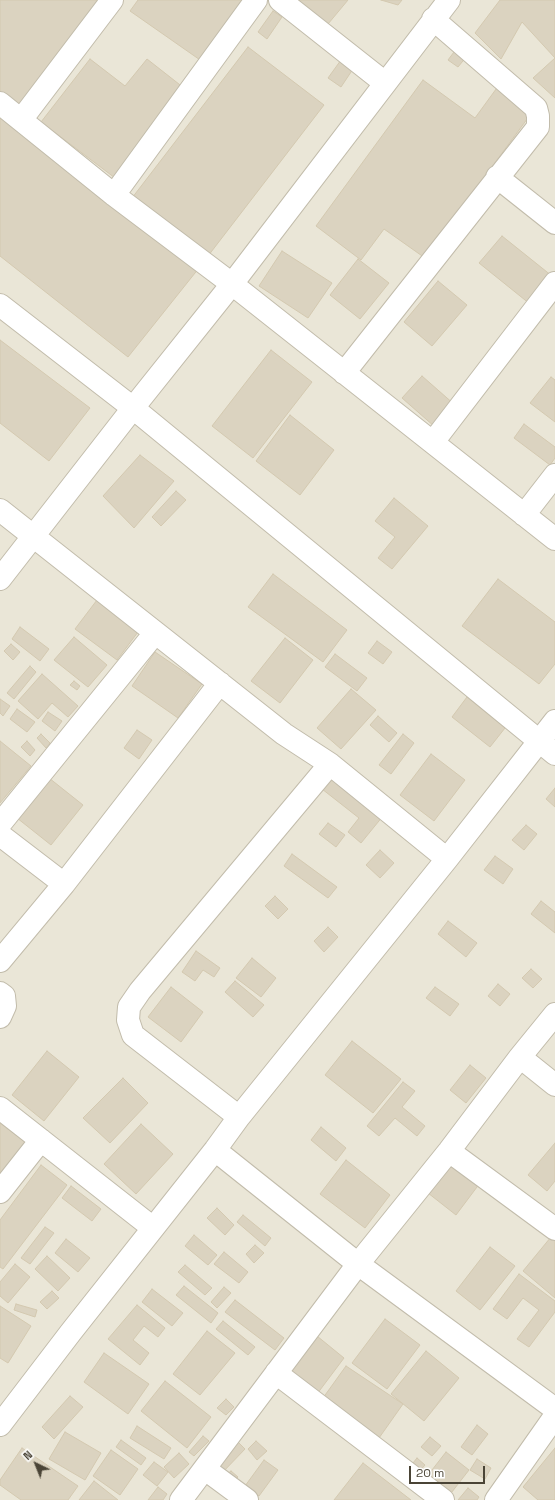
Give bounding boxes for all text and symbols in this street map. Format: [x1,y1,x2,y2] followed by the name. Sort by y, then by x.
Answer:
[16,1444,56,1484] north arrow
[20,1448,35,1463] text: N
[411,1458,487,1484] scale bar
[416,1465,444,1481] text: 20 m

